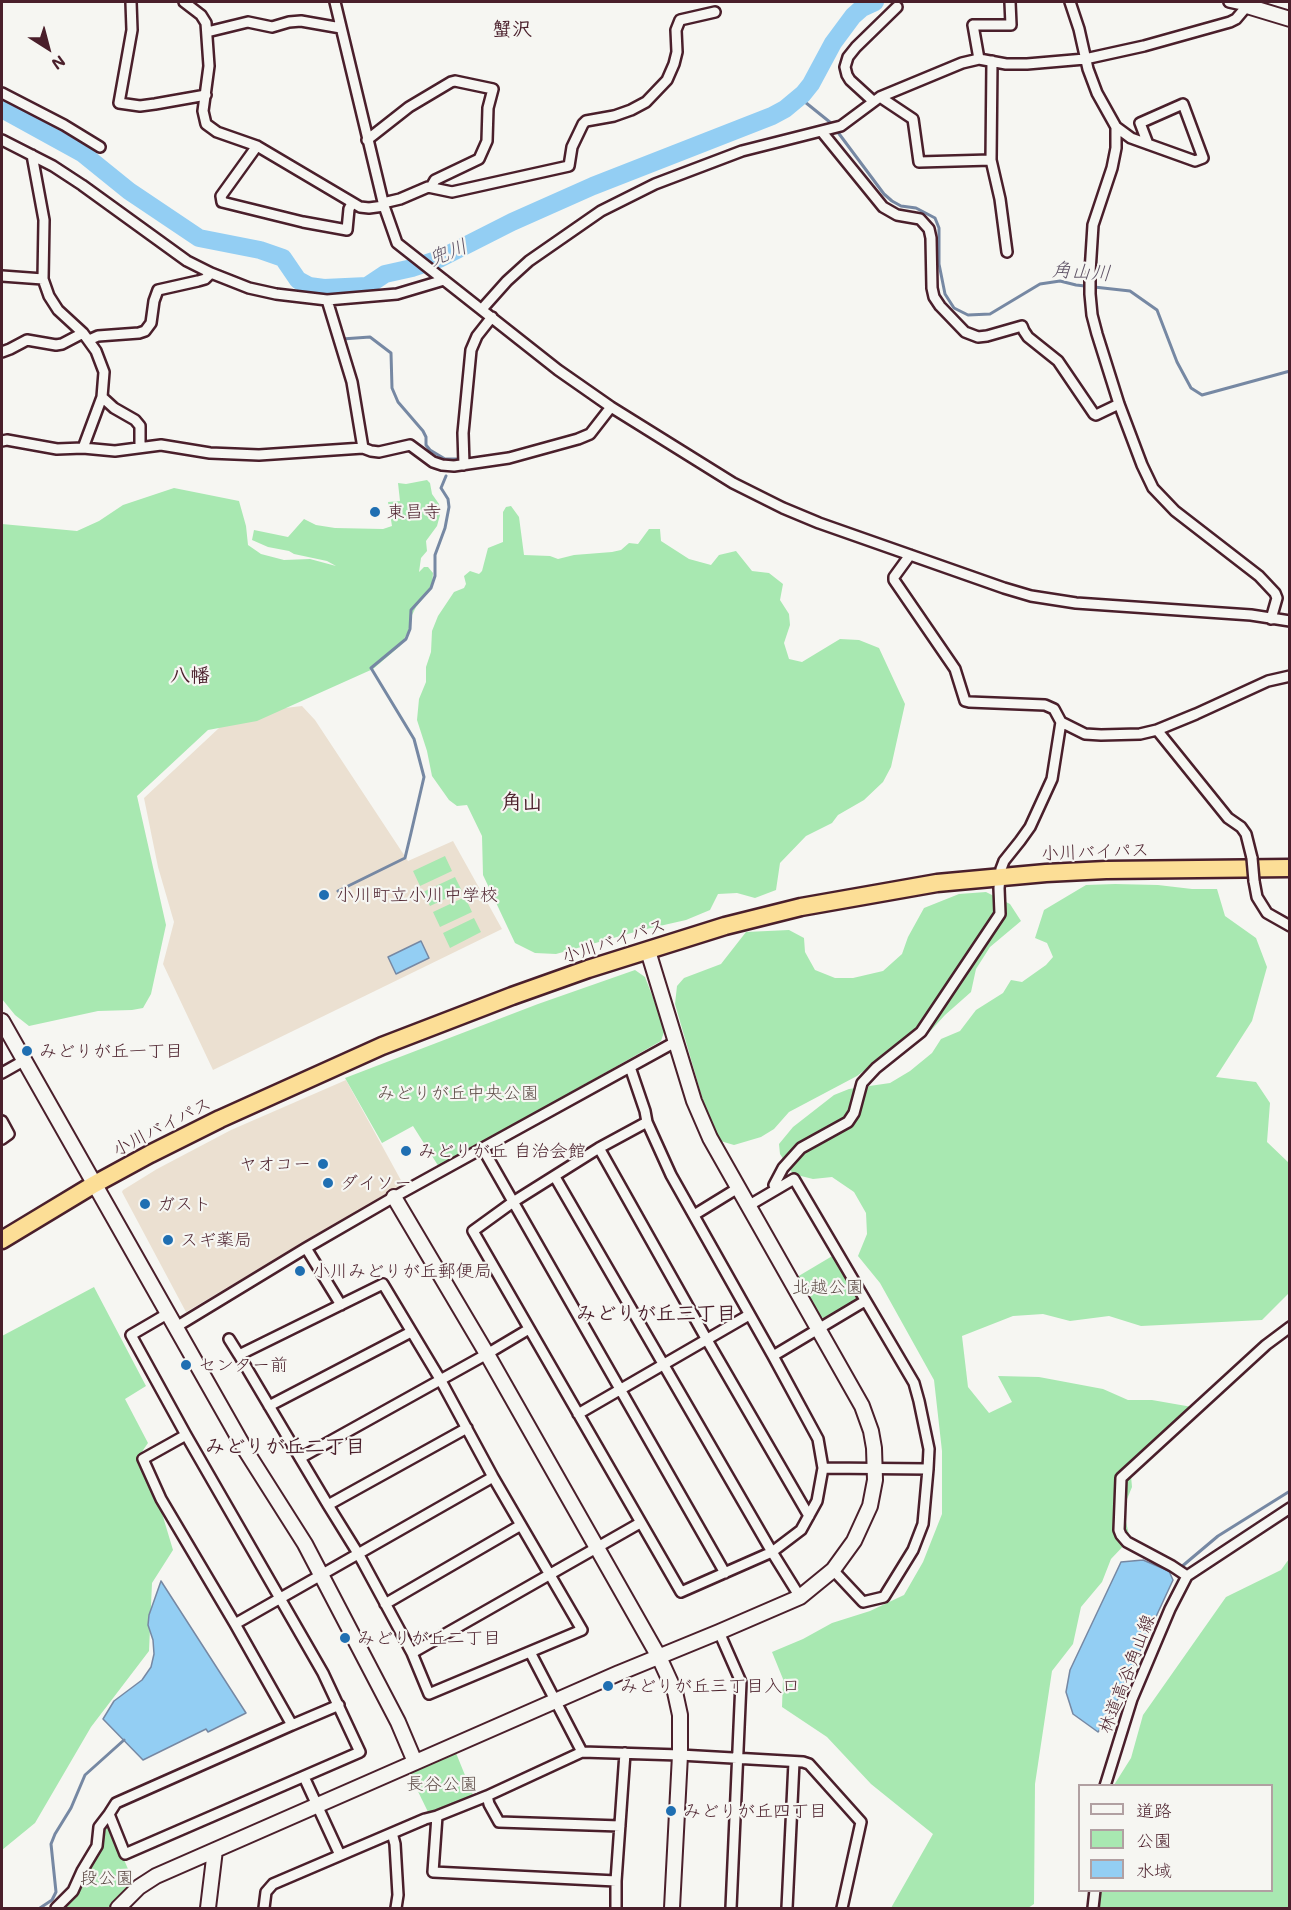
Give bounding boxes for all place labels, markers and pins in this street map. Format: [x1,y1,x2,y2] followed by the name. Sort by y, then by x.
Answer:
[387,501,441,523] place label: 東昌寺
[368,505,382,519] marker: 東昌寺
[336,884,498,906] place label: 小川町立小川中学校
[317,888,331,902] marker: 小川町立小川中学校
[39,1040,183,1062] place label: みどりが丘一丁目
[20,1044,34,1058] marker: みどりが丘一丁目
[418,1140,586,1162] place label: みどりが丘 自治会館
[399,1144,413,1158] marker: みどりが丘 自治会館
[239,1153,311,1175] place label: ヤオコー
[316,1157,330,1171] marker: ヤオコー
[340,1172,412,1194] place label: ダイソー
[321,1176,335,1190] marker: ダイソー
[157,1193,211,1215] place label: ガスト
[138,1197,152,1211] marker: ガスト
[180,1229,252,1251] place label: スギ薬局
[161,1233,175,1247] marker: スギ薬局
[312,1260,492,1282] place label: 小川みどりが丘郵便局
[293,1264,307,1278] marker: 小川みどりが丘郵便局
[198,1354,288,1376] place label: センター前
[179,1358,193,1372] marker: センター前
[357,1627,501,1649] place label: みどりが丘二丁目
[338,1631,352,1645] marker: みどりが丘二丁目
[620,1675,800,1697] place label: みどりが丘三丁目入口
[601,1679,615,1693] marker: みどりが丘三丁目入口
[683,1800,827,1822] place label: みどりが丘四丁目
[664,1804,678,1818] marker: みどりが丘四丁目

